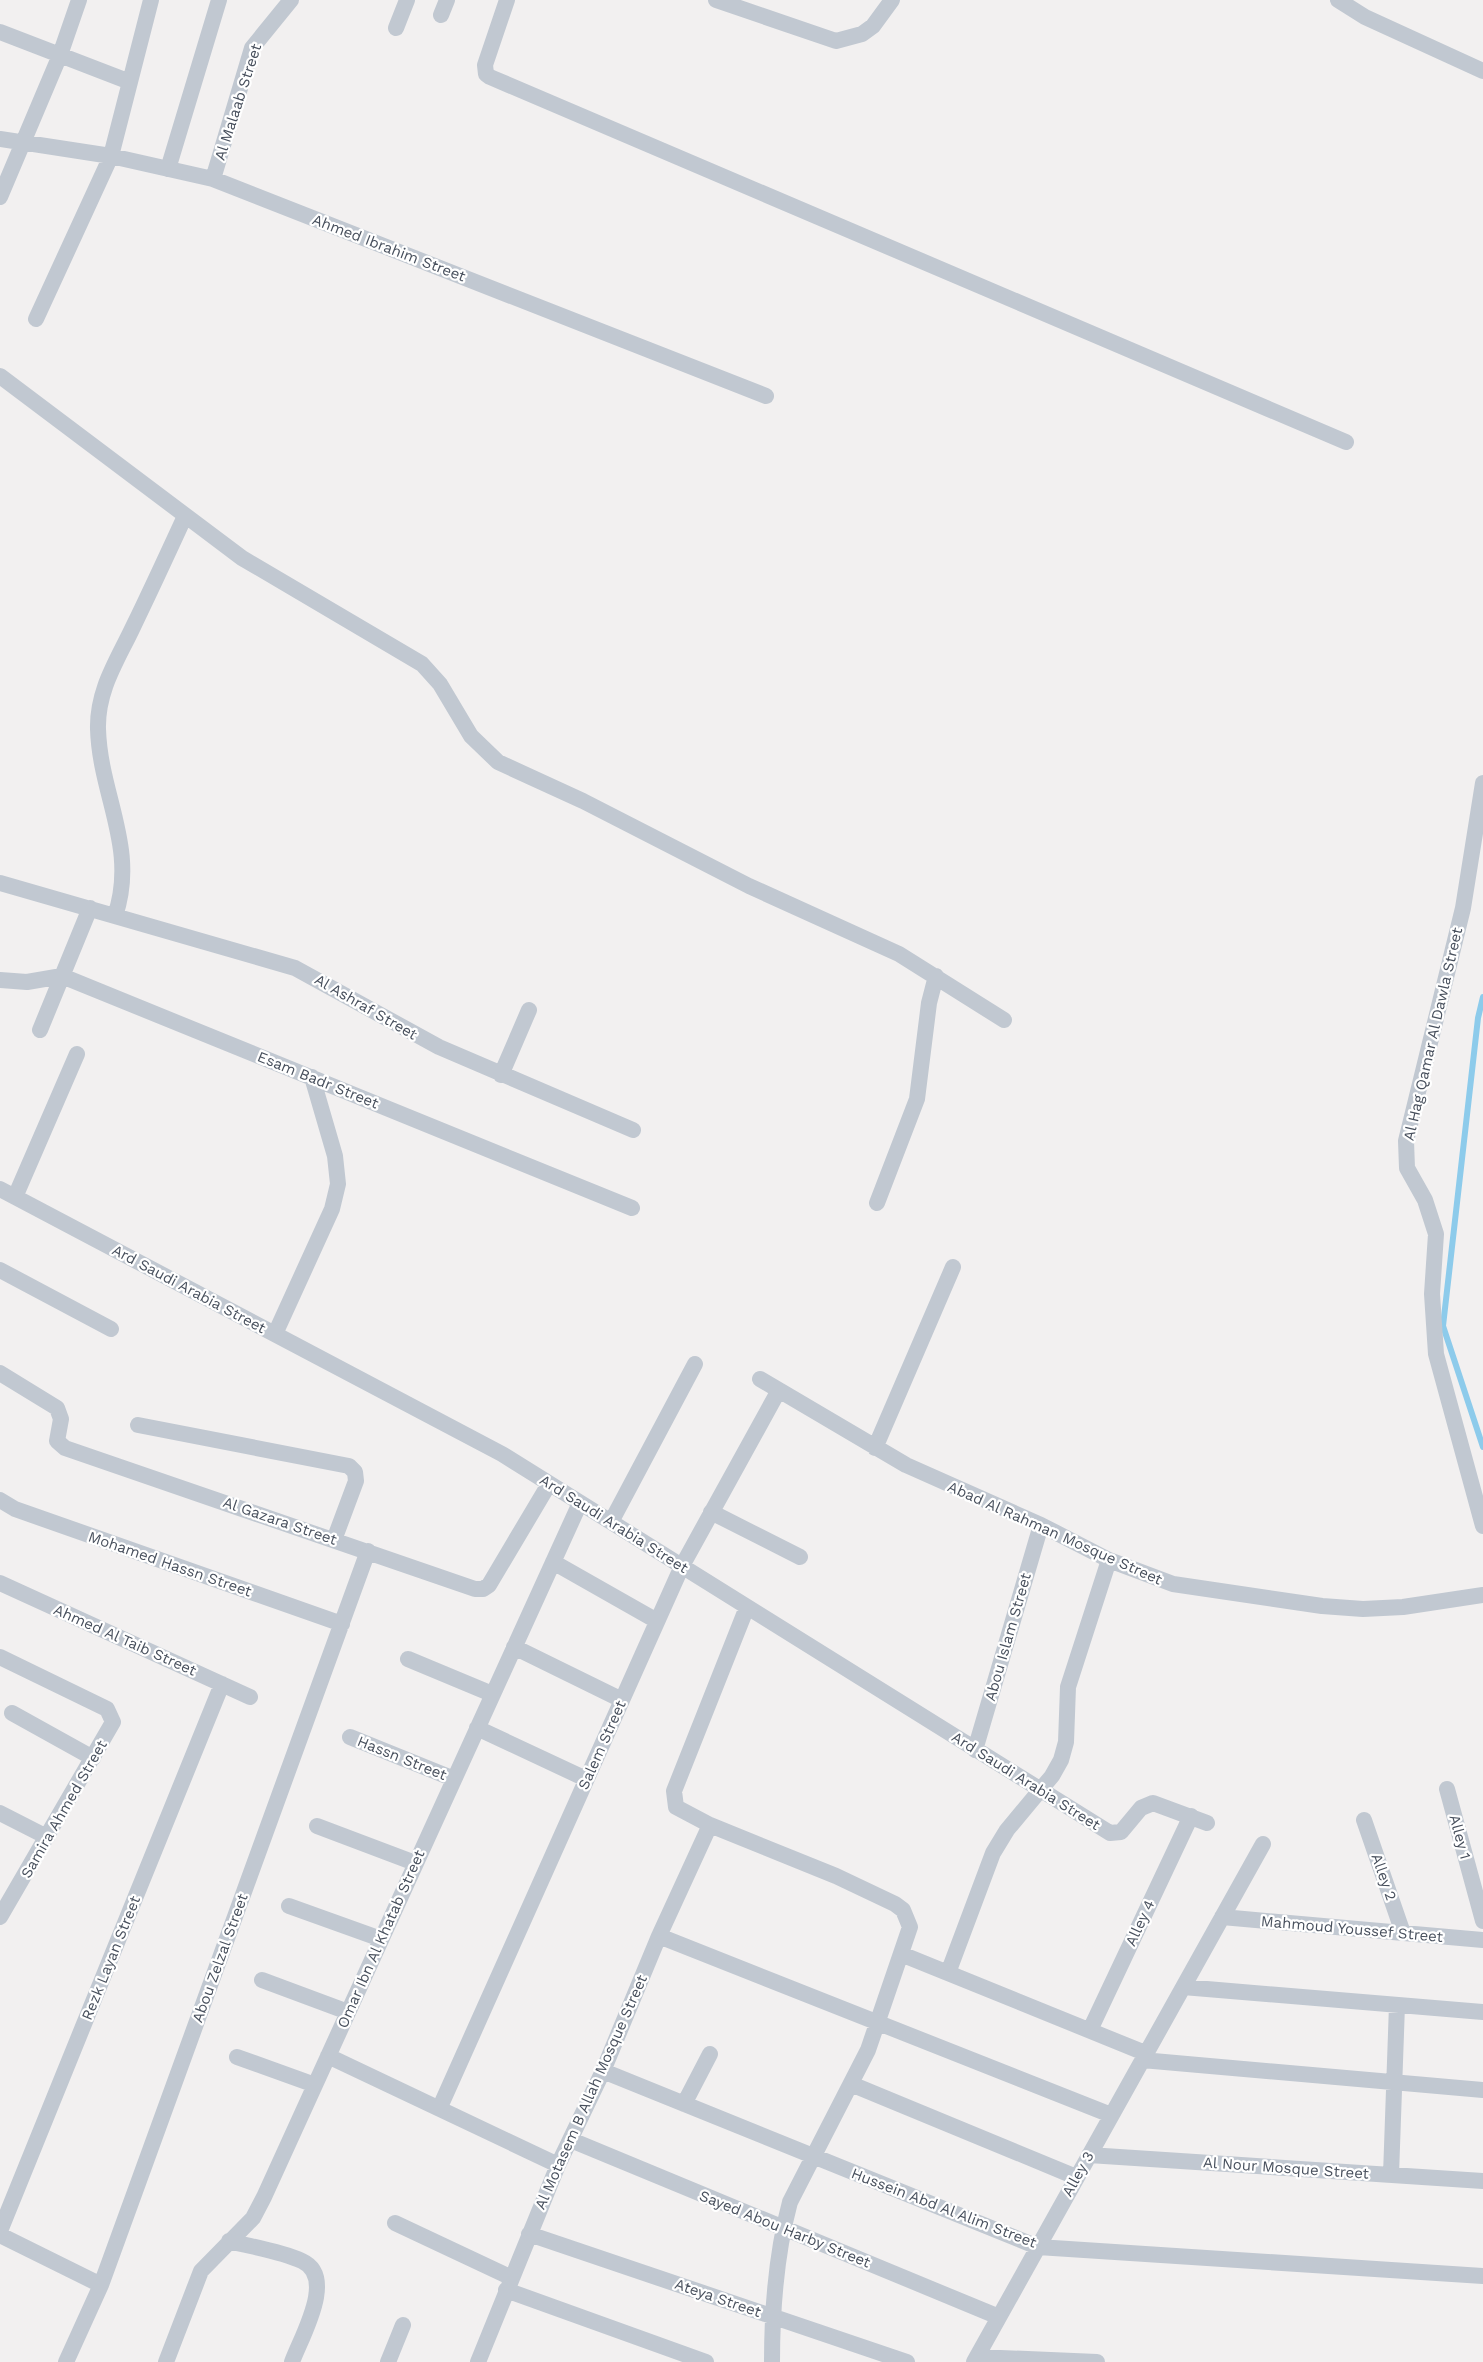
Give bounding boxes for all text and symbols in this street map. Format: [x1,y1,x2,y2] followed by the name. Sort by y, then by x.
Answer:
[211,41,266,163] street label: Al Malaab Street
[310,210,469,286] street label: Ahmed Ibrahim Street
[1400,925,1466,1142] street label: Al Hag Qamar Al Dawla Street
[312,970,421,1044] street label: Al Ashraf Street
[255,1047,382,1113] street label: Esam Badr Street
[109,1241,270,1338] street label: Ard Saudi Arabia Street
[536,1471,692,1577] street label: Ard Saudi Arabia Street
[945,1477,1166,1589] street label: Abad Al Rahman Mosque Street
[221,1493,340,1549] street label: Al Gazara Street
[86,1528,255,1601] street label: Mohamed Hassn Street
[981,1570,1035,1703] street label: Abou Islam Street
[51,1600,200,1680] street label: Ahmed Al Taib Street
[574,1697,630,1792] street label: Salem Street
[948,1728,1104,1834] street label: Ard Saudi Arabia Street
[355,1732,450,1784] street label: Hassn Street
[17,1736,111,1881] street label: Samira Ahmed Street
[1445,1813,1475,1861] street label: Alley 1
[333,1846,429,2031] street label: Omar Ibn Al Khatab Street
[1368,1851,1400,1903] street label: Alley 2
[188,1890,252,2025] street label: Abou Zelzal Street
[78,1893,144,2023] street label: Rezk Layan Street
[1121,1897,1159,1949] street label: Alley 4
[1260,1912,1444,1946] street label: Mahmoud Youssef Street
[531,1971,651,2212] street label: Al Motasem B Allah Mosque Street
[1058,2148,1098,2200] street label: Alley 3
[1202,2153,1370,2183] street label: Al Nour Mosque Street
[849,2164,1040,2252] street label: Hussein Abd Al Alim Street
[697,2186,874,2272] street label: Sayed Abou Harby Street
[673,2275,764,2321] street label: Ateya Street

